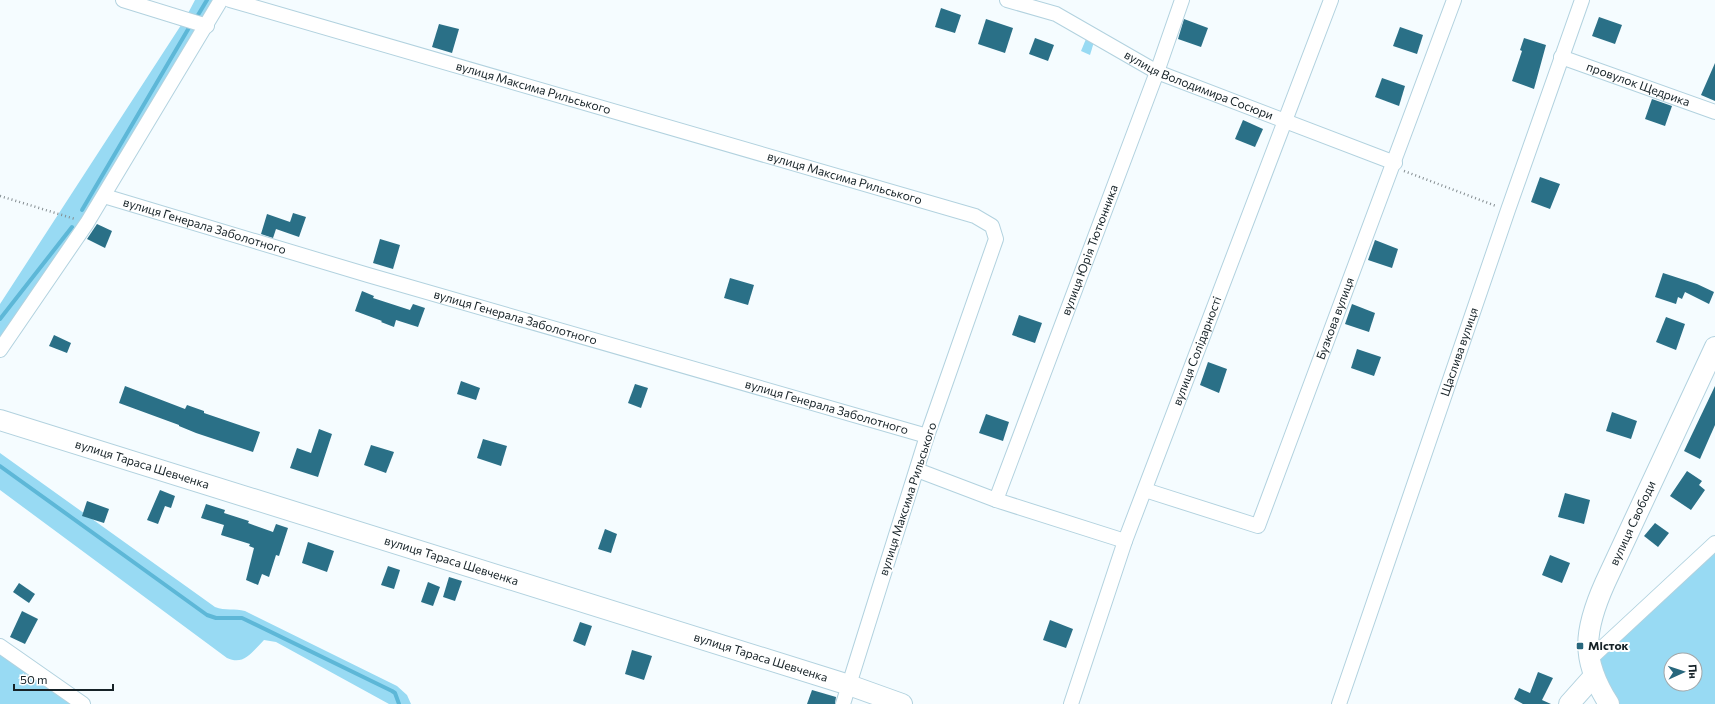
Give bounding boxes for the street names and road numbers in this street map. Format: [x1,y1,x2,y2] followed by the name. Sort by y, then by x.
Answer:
[1122,47,1276,122] street label: вулиця Володимира Сосюри
[455,58,613,116] street label: вулиця Максима Рильського
[1585,59,1692,109] street label: провулок Щедрика
[766,148,924,206] street label: вулиця Максима Рильського
[1058,182,1120,317] street label: вулиця Юрія Тютюнника
[122,194,288,256] street label: вулиця Генерала Заболотного
[1313,275,1356,361] street label: Бузкова вулиця
[432,286,599,347] street label: вулиця Генерала Заболотного
[1169,294,1224,407] street label: вулиця Солідарності
[1437,305,1480,398] street label: Щаслива вулиця
[744,376,910,436] street label: вулиця Генерала Заболотного
[876,420,938,577] street label: вулиця Максима Рильського
[74,436,211,491] street label: вулиця Тараса Шевченка
[1606,478,1658,567] street label: вулиця Свободи
[383,532,521,587] street label: вулиця Тараса Шевченка
[692,629,830,684] street label: вулиця Тараса Шевченка

